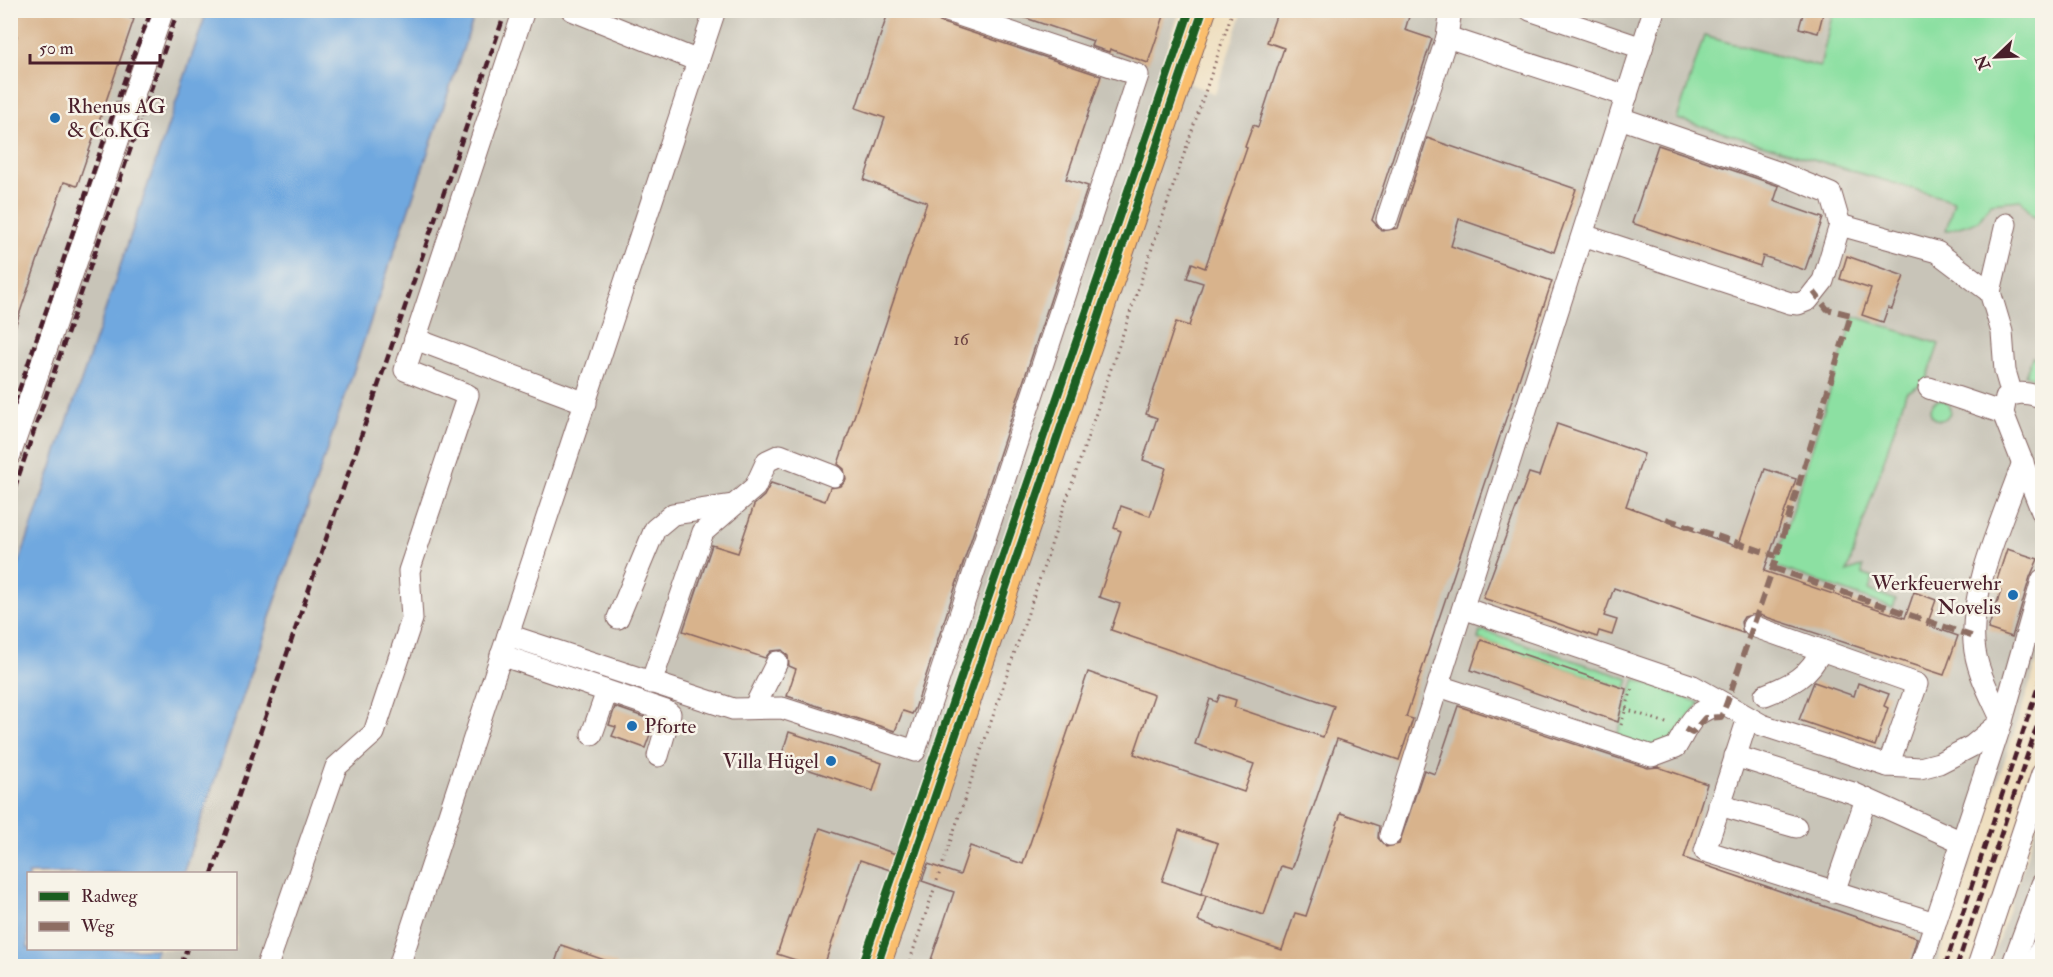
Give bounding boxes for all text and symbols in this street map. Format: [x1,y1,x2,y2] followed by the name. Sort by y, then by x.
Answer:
[30,27,160,65] scale bar
[1966,27,2026,87] north arrow
[39,37,74,60] text: 50 m
[1971,51,1996,74] text: N
[67,93,166,144] place label: Rhenus AG & Co.KG
[48,111,62,125] marker: Rhenus AG & Co.KG
[953,328,970,351] house number: 16
[1871,570,2001,621] place label: Werkfeuerwehr Novelis
[2006,588,2020,602] marker: Werkfeuerwehr Novelis
[644,713,697,740] place label: Pforte
[625,719,639,733] marker: Pforte
[722,748,820,775] place label: Villa Hügel
[824,754,838,768] marker: Villa Hügel
[27,872,237,950] legend
[81,885,139,908] text: Radweg
[80,915,115,938] text: Weg

